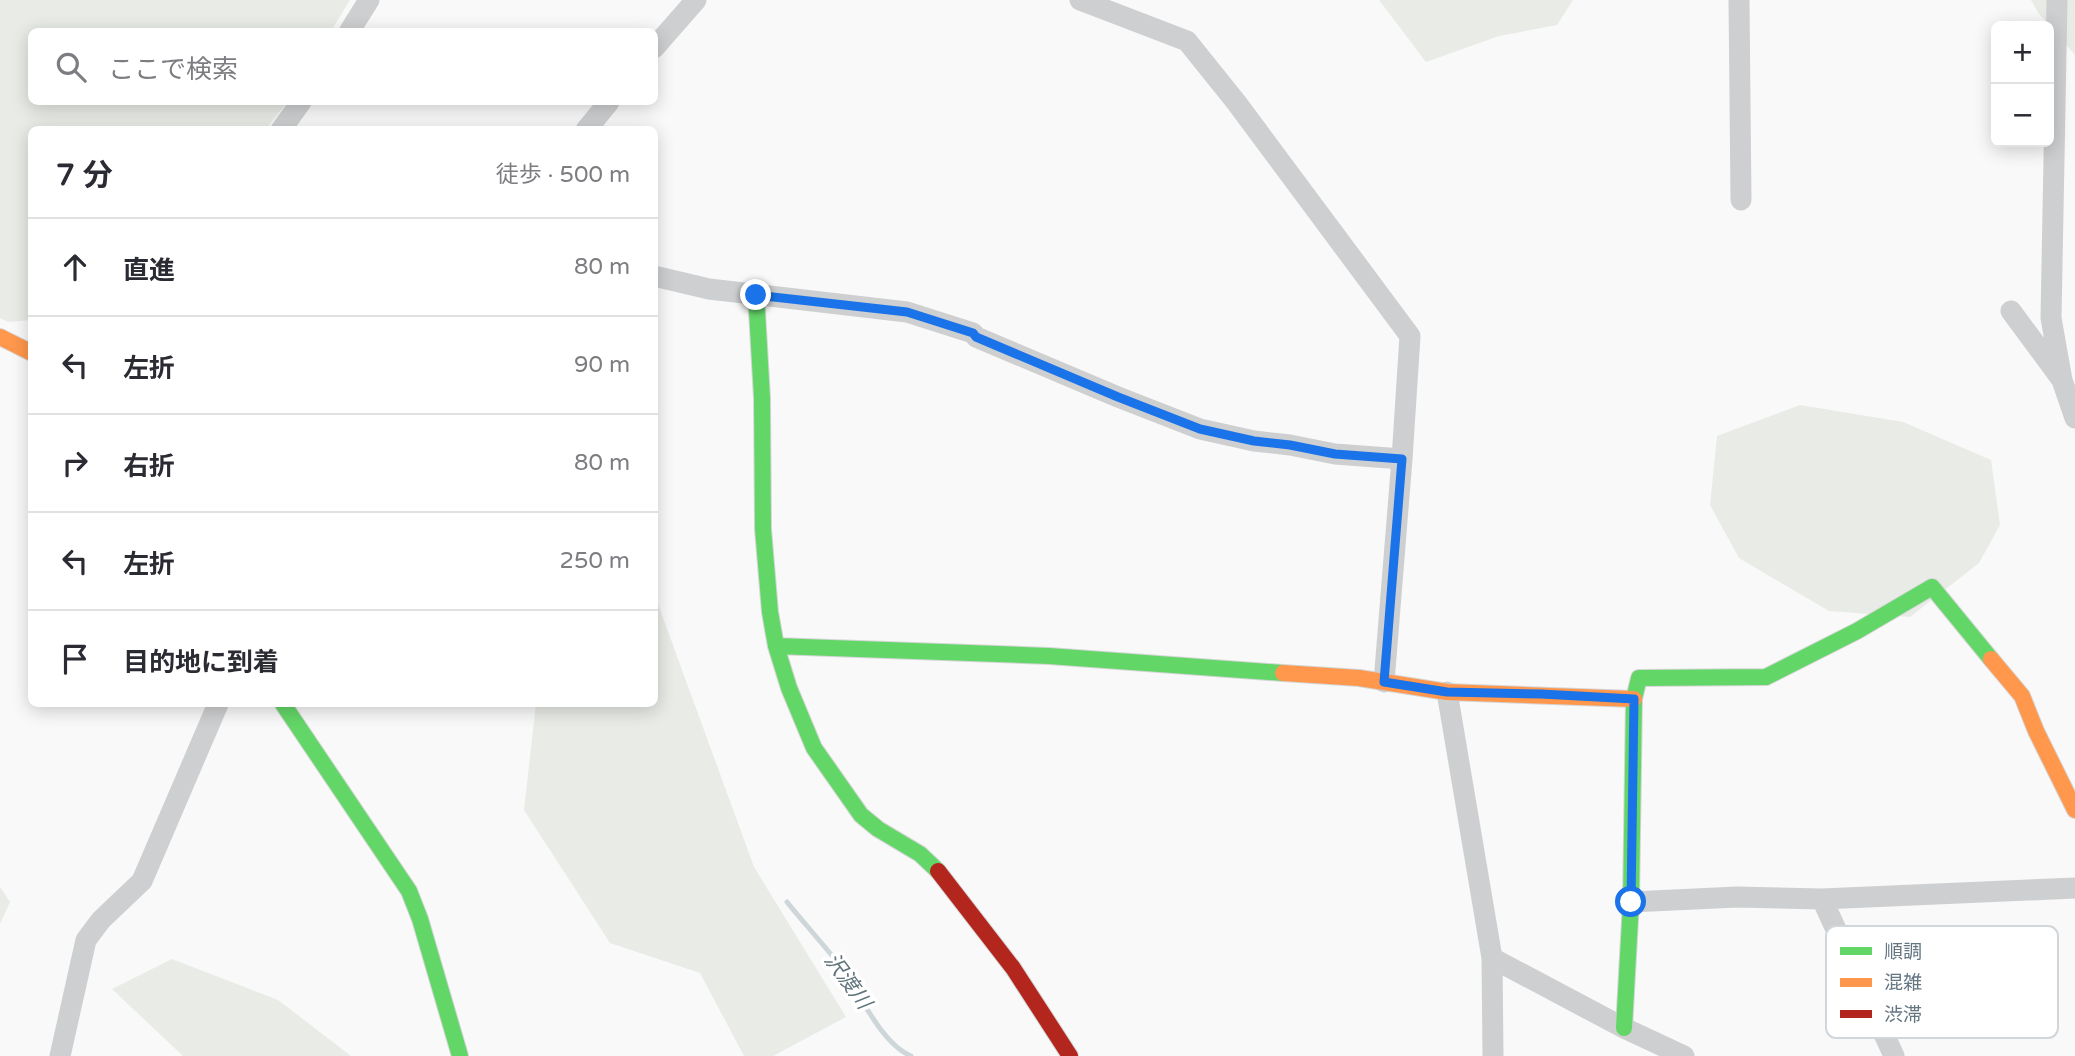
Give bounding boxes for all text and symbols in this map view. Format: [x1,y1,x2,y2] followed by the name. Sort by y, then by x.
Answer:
[1991,21,2054,147] map controls
[1991,21,2054,84] button: +
[28,28,658,105] search box
[52,48,90,86] icon: search
[108,54,238,85] text: ここで検索
[1991,84,2054,147] button: −
[56,157,113,194] text: 7 分
[496,161,630,189] text: 徒歩 · 500 m
[56,248,94,286] icon: ahead
[574,253,630,281] text: 80 m
[123,255,175,286] text: 直進
[740,279,771,310] route end
[56,346,94,384] icon: left
[574,351,630,379] text: 90 m
[123,353,175,384] text: 左折
[56,444,94,482] icon: right
[574,449,630,477] text: 80 m
[123,451,175,482] text: 右折
[56,542,94,580] icon: left
[560,547,630,575] text: 250 m
[123,549,175,580] text: 左折
[56,640,94,678] icon: arrive
[123,647,279,678] text: 目的地に到着
[1615,886,1646,917] route start
[1826,926,2058,1038] legend
[1884,941,1922,963] text: 順調
[819,948,877,1016] water label: 沢渡川
[1884,972,1922,994] text: 混雑
[1884,1004,1922,1026] text: 渋滞

